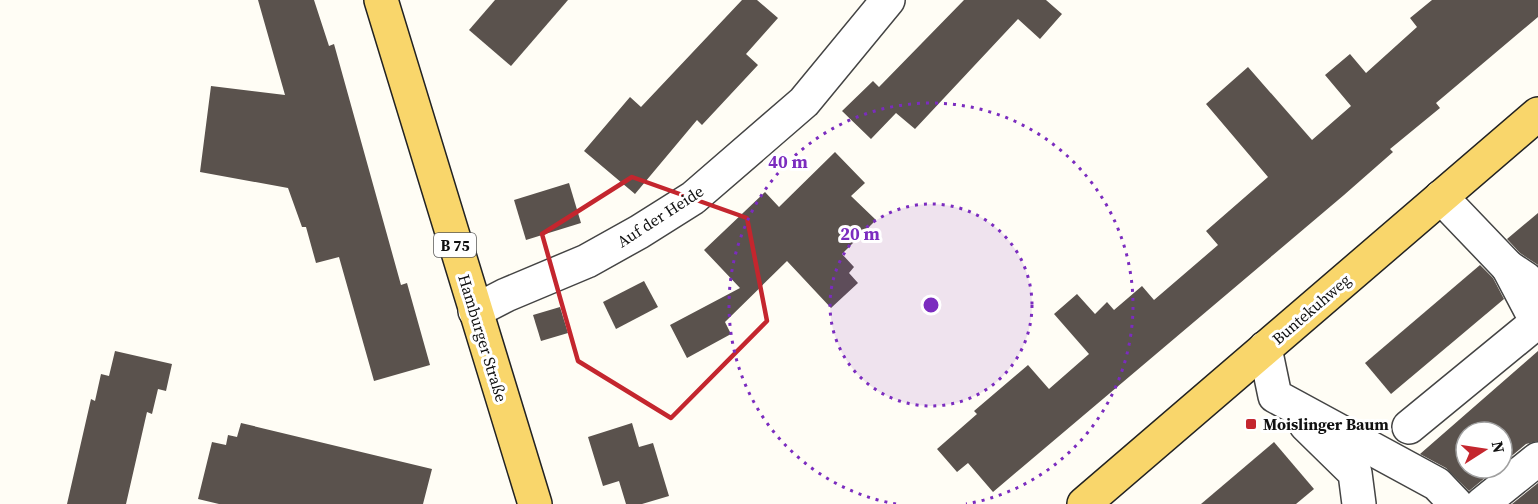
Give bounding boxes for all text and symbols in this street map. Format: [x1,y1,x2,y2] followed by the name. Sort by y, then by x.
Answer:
[768,149,808,174] text: 40 m
[612,180,708,252] street label: Auf der Heide
[840,221,880,246] text: 20 m
[434,233,476,257] road number: B 75
[1267,269,1355,349] street label: Buntekuhweg
[453,272,513,404] street label: Hamburger Straße
[921,295,941,315] centre of rings
[1263,413,1389,435] place label: Moislinger Baum
[1244,417,1258,431] marker: Moislinger Baum
[1454,420,1514,480] north arrow
[1487,439,1511,455] text: N

